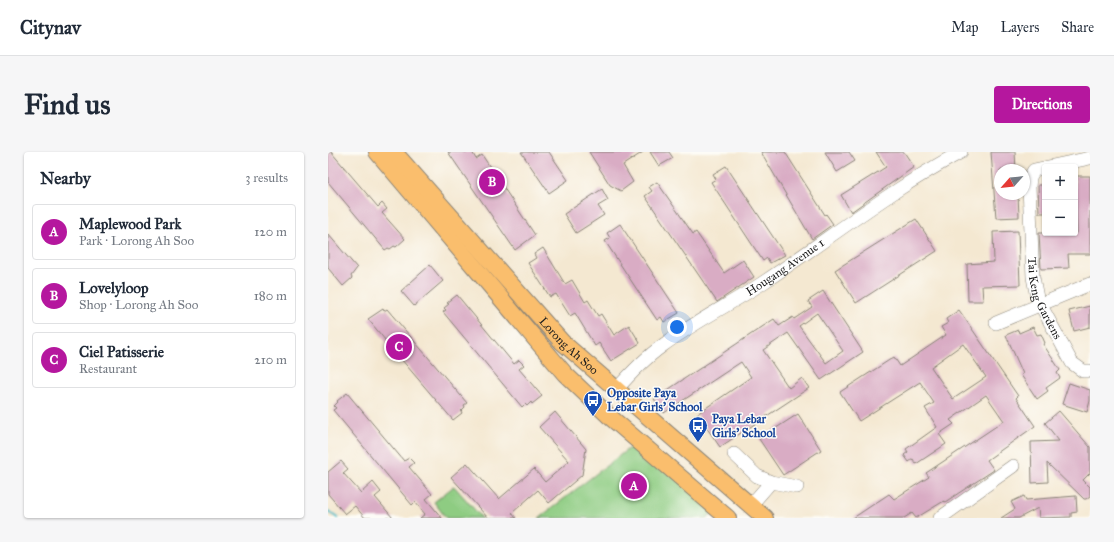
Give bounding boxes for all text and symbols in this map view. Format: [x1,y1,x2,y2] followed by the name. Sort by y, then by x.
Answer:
[20,16,81,39] text: Citynav
[951,19,979,36] text: Map
[1001,19,1039,36] text: Layers
[1061,19,1094,36] text: Share
[994,86,1090,123] button: Directions
[24,87,110,122] text: Find us
[994,164,1030,200] north arrow
[1042,164,1078,236] map controls
[1042,164,1078,200] button: +
[479,167,505,197] pin: B
[40,168,91,189] text: Nearby
[245,170,288,186] text: 3 results
[1042,200,1078,236] button: −
[79,215,181,233] text: Maplewood Park
[50,224,58,240] text: A
[254,224,287,240] text: 120 m
[79,233,194,249] text: Park · Lorong Ah Soo
[743,235,827,299] street label: Hougang Avenue 1
[1025,257,1065,341] street label: Tai Keng Gardens
[79,279,149,297] text: Lovelyloop
[50,288,58,304] text: B
[254,288,287,304] text: 180 m
[79,297,198,313] text: Shop · Lorong Ah Soo
[536,314,601,377] street label: Lorong Ah Soo
[667,317,687,337] your location
[386,332,412,362] pin: C
[79,343,164,361] text: Ciel Patisserie
[50,352,58,368] text: C
[254,352,287,368] text: 210 m
[79,361,137,377] text: Restaurant
[607,386,703,414] place label: Opposite Paya Lebar Girls' School
[582,389,604,417] bus stop icon: Opposite Paya Lebar Girls' School
[712,412,777,440] place label: Paya Lebar Girls' School
[687,415,709,443] bus stop icon: Paya Lebar Girls' School
[621,471,647,501] pin: A

